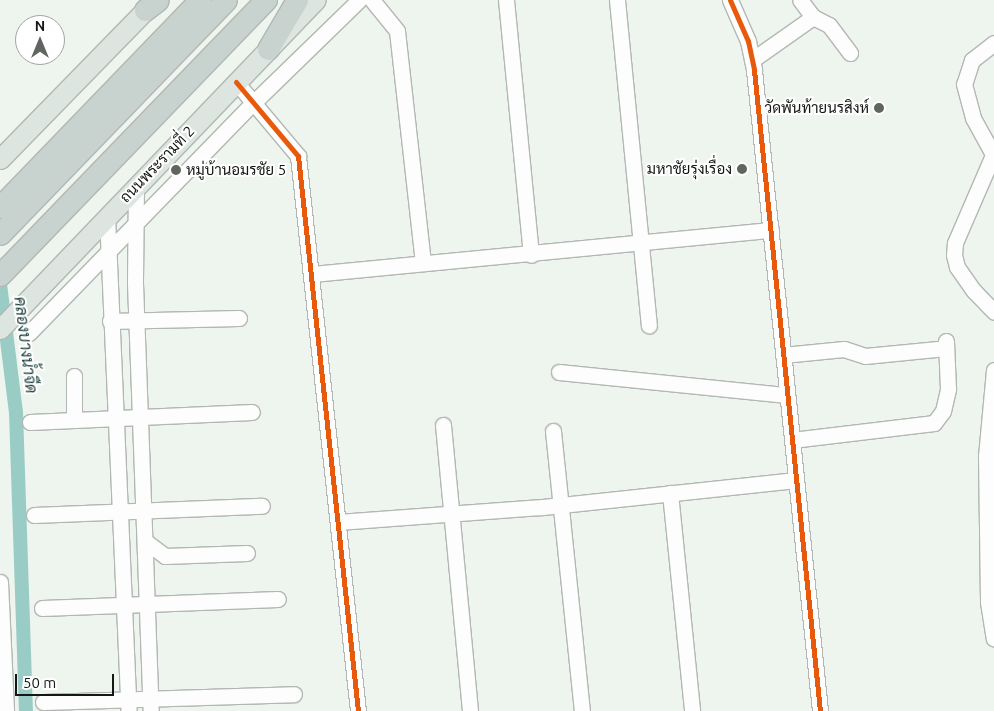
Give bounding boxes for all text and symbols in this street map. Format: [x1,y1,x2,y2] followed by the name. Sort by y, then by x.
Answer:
[15,15,65,65] north arrow
[35,18,45,34] text: N
[765,99,869,117] place label: วัดพันท้ายนรสิงห์
[873,102,885,114] marker: วัดพันท้ายนรสิงห์
[116,122,198,206] street label: ถนนพระรามที่ 2
[647,160,732,178] place label: มหาชัยรุ่งเรื่อง
[186,161,286,179] place label: หมู่บ้านอมรชัย 5
[736,163,748,175] marker: มหาชัยรุ่งเรื่อง
[170,164,182,176] marker: หมู่บ้านอมรชัย 5
[11,296,41,394] water label: คลองบางน้ำจืด
[18,664,116,696] scale bar
[23,674,56,691] text: 50 m

